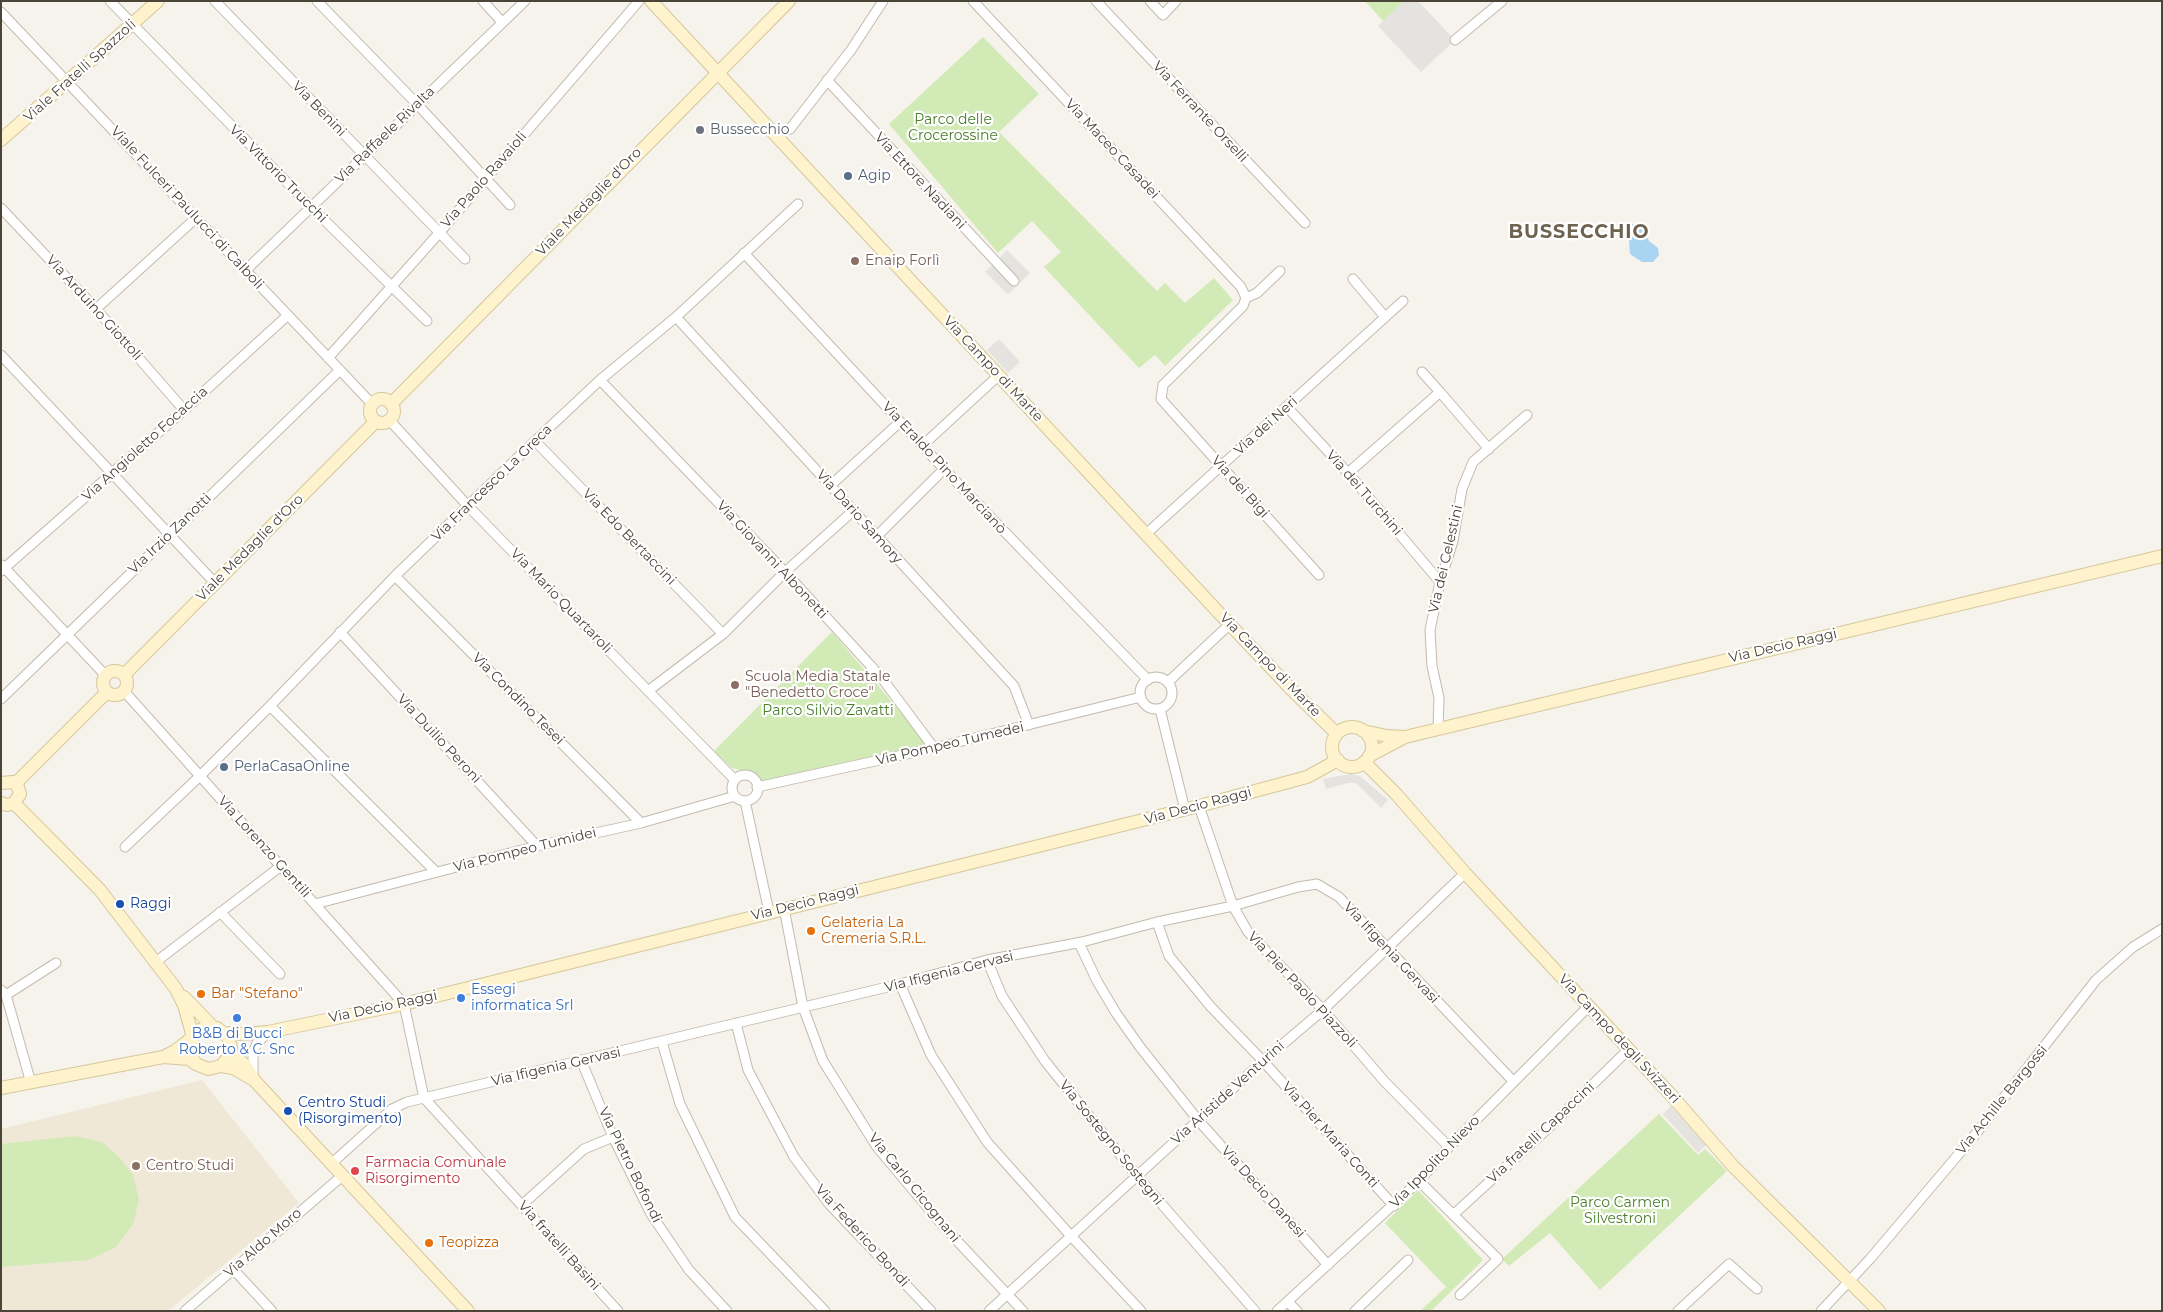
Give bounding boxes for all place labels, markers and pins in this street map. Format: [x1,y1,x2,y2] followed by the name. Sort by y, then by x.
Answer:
[710,122,790,138] place label: Bussecchio
[694,124,706,136] marker: Bussecchio
[858,168,891,184] place label: Agip
[842,170,854,182] marker: Agip
[865,253,939,269] place label: Enaip Forlì
[849,255,861,267] marker: Enaip Forlì
[745,669,891,702] place label: Scuola Media Statale "Benedetto Croce"
[729,679,741,691] marker: Scuola Media Statale "Benedetto Croce"
[234,759,350,775] place label: PerlaCasaOnline
[218,761,230,773] marker: PerlaCasaOnline
[130,896,171,912] place label: Raggi
[114,898,126,910] marker: Raggi
[821,915,926,948] place label: Gelateria La Cremeria S.R.L.
[805,925,817,937] marker: Gelateria La Cremeria S.R.L.
[471,982,573,1014] place label: Essegi informatica Srl
[211,986,303,1002] place label: Bar "Stefano"
[195,988,207,1000] marker: Bar "Stefano"
[455,992,467,1004] marker: Essegi informatica Srl
[231,1012,243,1024] marker: B&B di Bucci Roberto & C. Snc
[179,1026,295,1058] place label: B&B di Bucci Roberto & C. Snc
[298,1095,402,1128] place label: Centro Studi (Risorgimento)
[282,1105,294,1117] marker: Centro Studi (Risorgimento)
[365,1155,507,1188] place label: Farmacia Comunale Risorgimento
[146,1158,234,1174] place label: Centro Studi
[130,1160,142,1172] marker: Centro Studi
[349,1165,361,1177] marker: Farmacia Comunale Risorgimento
[439,1235,499,1251] place label: Teopizza
[423,1237,435,1249] marker: Teopizza

